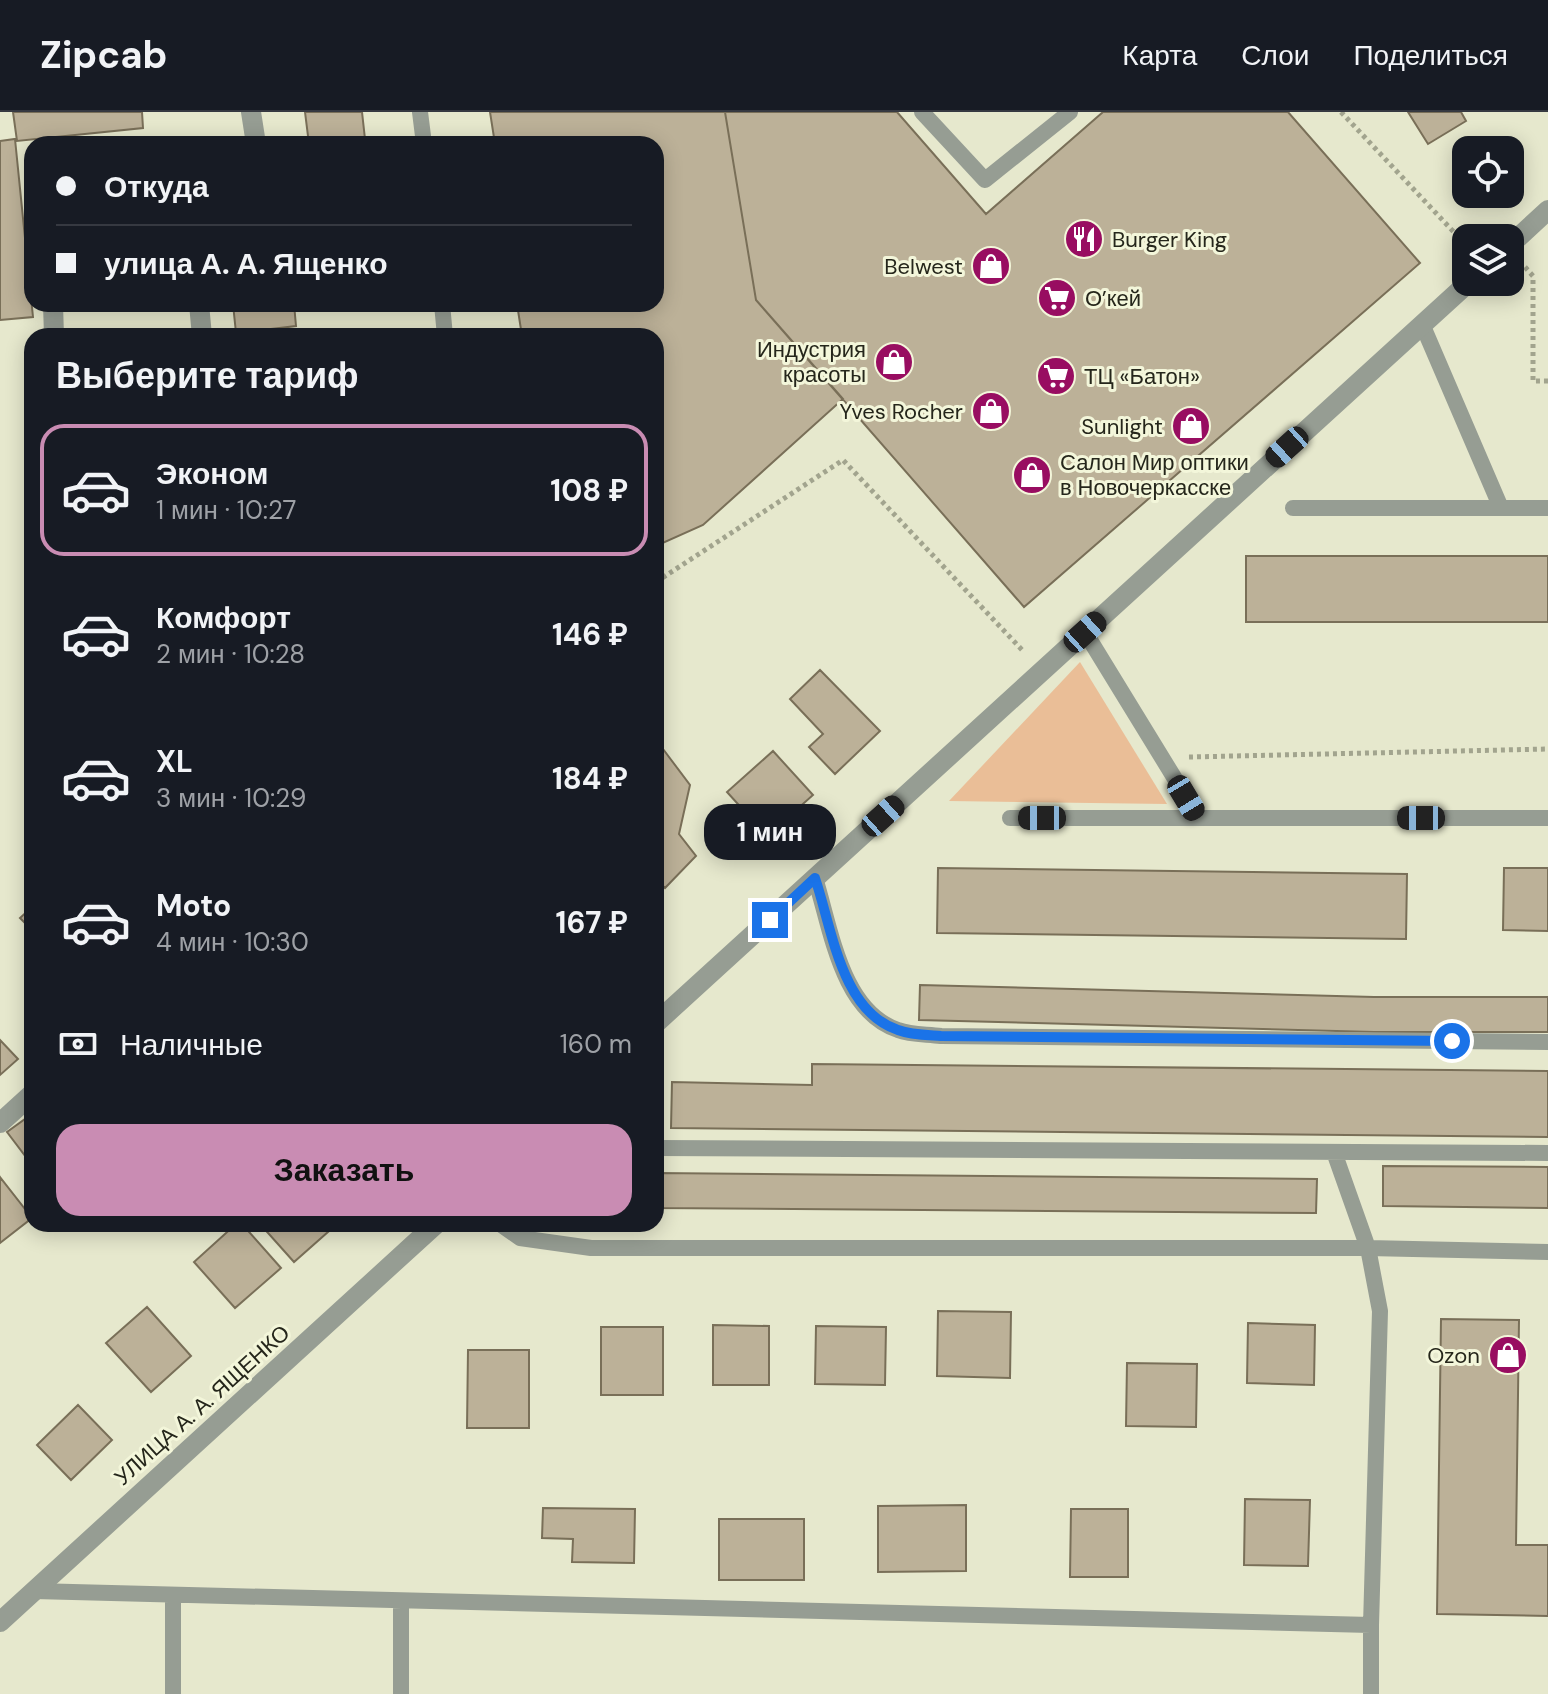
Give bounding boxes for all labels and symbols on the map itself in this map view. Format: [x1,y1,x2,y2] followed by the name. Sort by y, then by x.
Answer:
[1063,218,1105,260] restaurant icon: Burger King
[1112,225,1227,254] place label: Burger King
[970,245,1012,287] shop icon: Belwest
[884,252,963,281] place label: Belwest
[1036,277,1078,319] supermarket icon: О’кей
[1085,284,1141,313] place label: О’кей
[757,335,866,389] place label: Индустрия красоты
[873,341,915,383] shop icon: Индустрия красоты
[1035,355,1077,397] supermarket icon: ТЦ «Батон»
[1084,362,1200,391] place label: ТЦ «Батон»
[970,390,1012,432] shop icon: Yves Rocher
[839,397,963,426] place label: Yves Rocher
[1170,405,1212,447] shop icon: Sunlight
[1081,412,1163,441] place label: Sunlight
[1261,422,1313,472] car
[1060,448,1249,502] place label: Салон Мир оптики в Новочеркасске
[1011,454,1053,496] shop icon: Салон Мир оптики в Новочеркасске
[1059,607,1111,657] car
[1163,771,1209,825] car
[857,791,909,841] car
[704,804,836,860] callout: 1 мин
[1018,806,1066,830] car
[1397,806,1445,830] car
[752,902,788,938] route end
[1434,1023,1470,1059] route start
[108,1318,296,1492] street label: УЛИЦА А. А. ЯЩЕНКО
[1487,1334,1529,1376] shop icon: Ozon
[1427,1341,1480,1370] place label: Ozon

